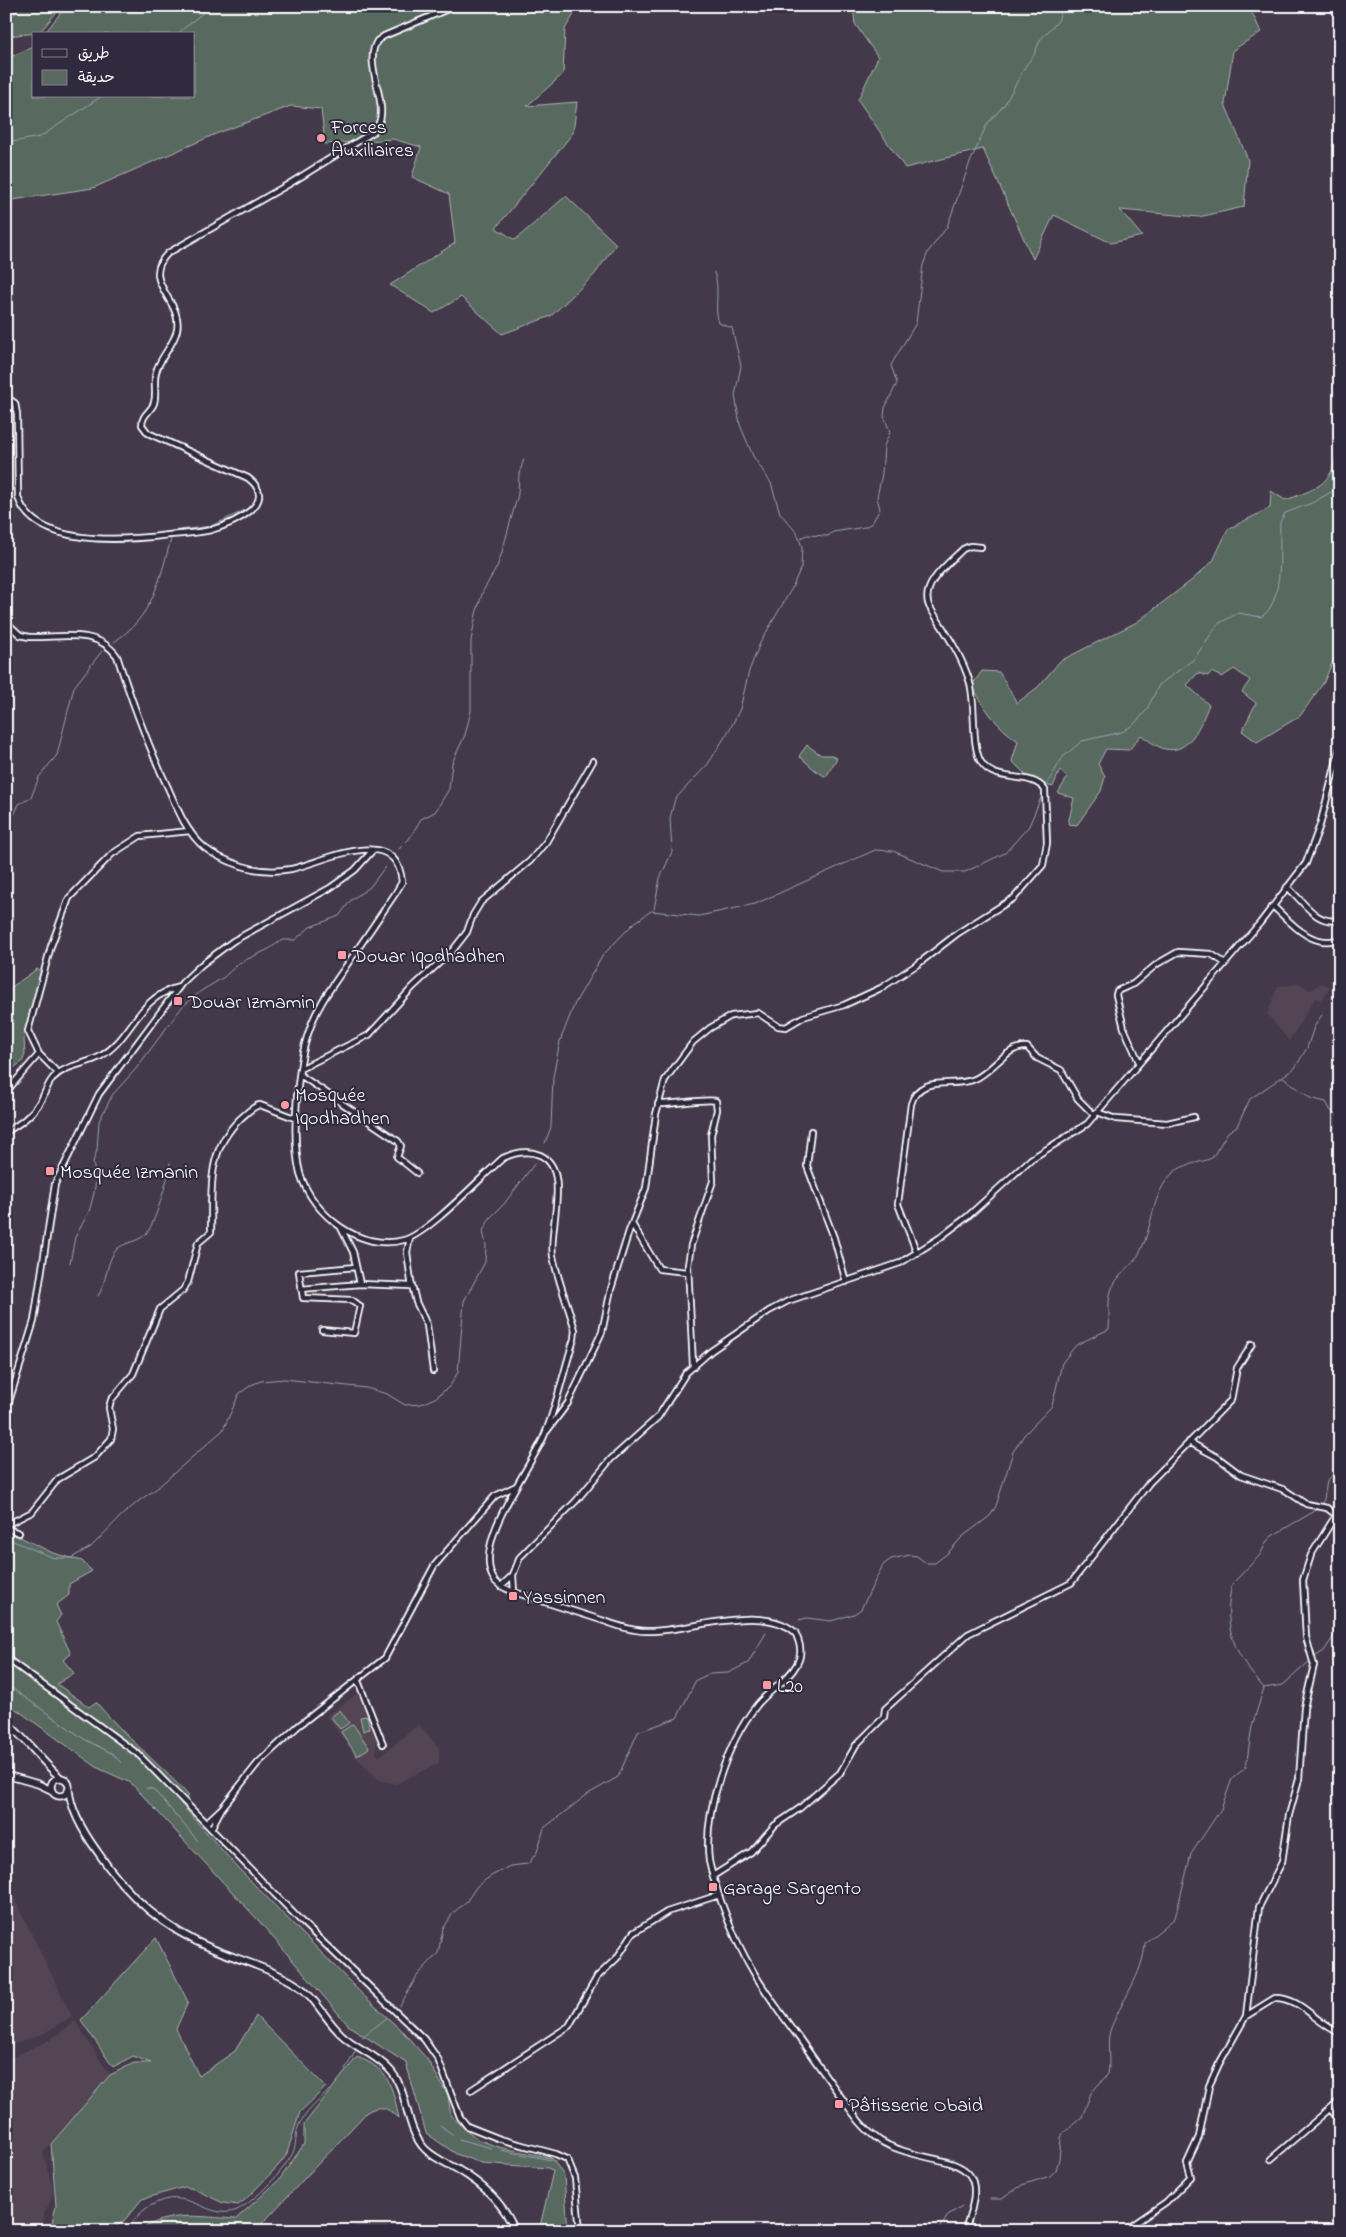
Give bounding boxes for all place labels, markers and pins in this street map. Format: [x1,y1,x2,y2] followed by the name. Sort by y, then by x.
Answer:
[330,114,414,166] place label: Forces Auxiliaires
[315,132,327,144] marker: Forces Auxiliaires
[351,943,505,972] place label: Douar Iqodhadhen
[336,949,348,961] marker: Douar Iqodhadhen
[187,989,315,1018] place label: Douar Izmamin
[172,995,184,1007] marker: Douar Izmamin
[295,1082,390,1134] place label: Mosquée Iqodhadhen
[279,1099,291,1111] marker: Mosquée Iqodhadhen
[60,1159,198,1188] place label: Mosquée Izmanin
[44,1165,56,1177] marker: Mosquée Izmanin
[523,1584,606,1613] place label: Yassinnen
[507,1590,519,1602] marker: Yassinnen
[777,1673,803,1702] place label: L20
[761,1679,773,1691] marker: L20
[723,1875,861,1905] place label: Garage Sargento
[707,1881,719,1893] marker: Garage Sargento
[849,2092,983,2121] place label: Pâtisserie Obaid
[833,2098,845,2110] marker: Pâtisserie Obaid

